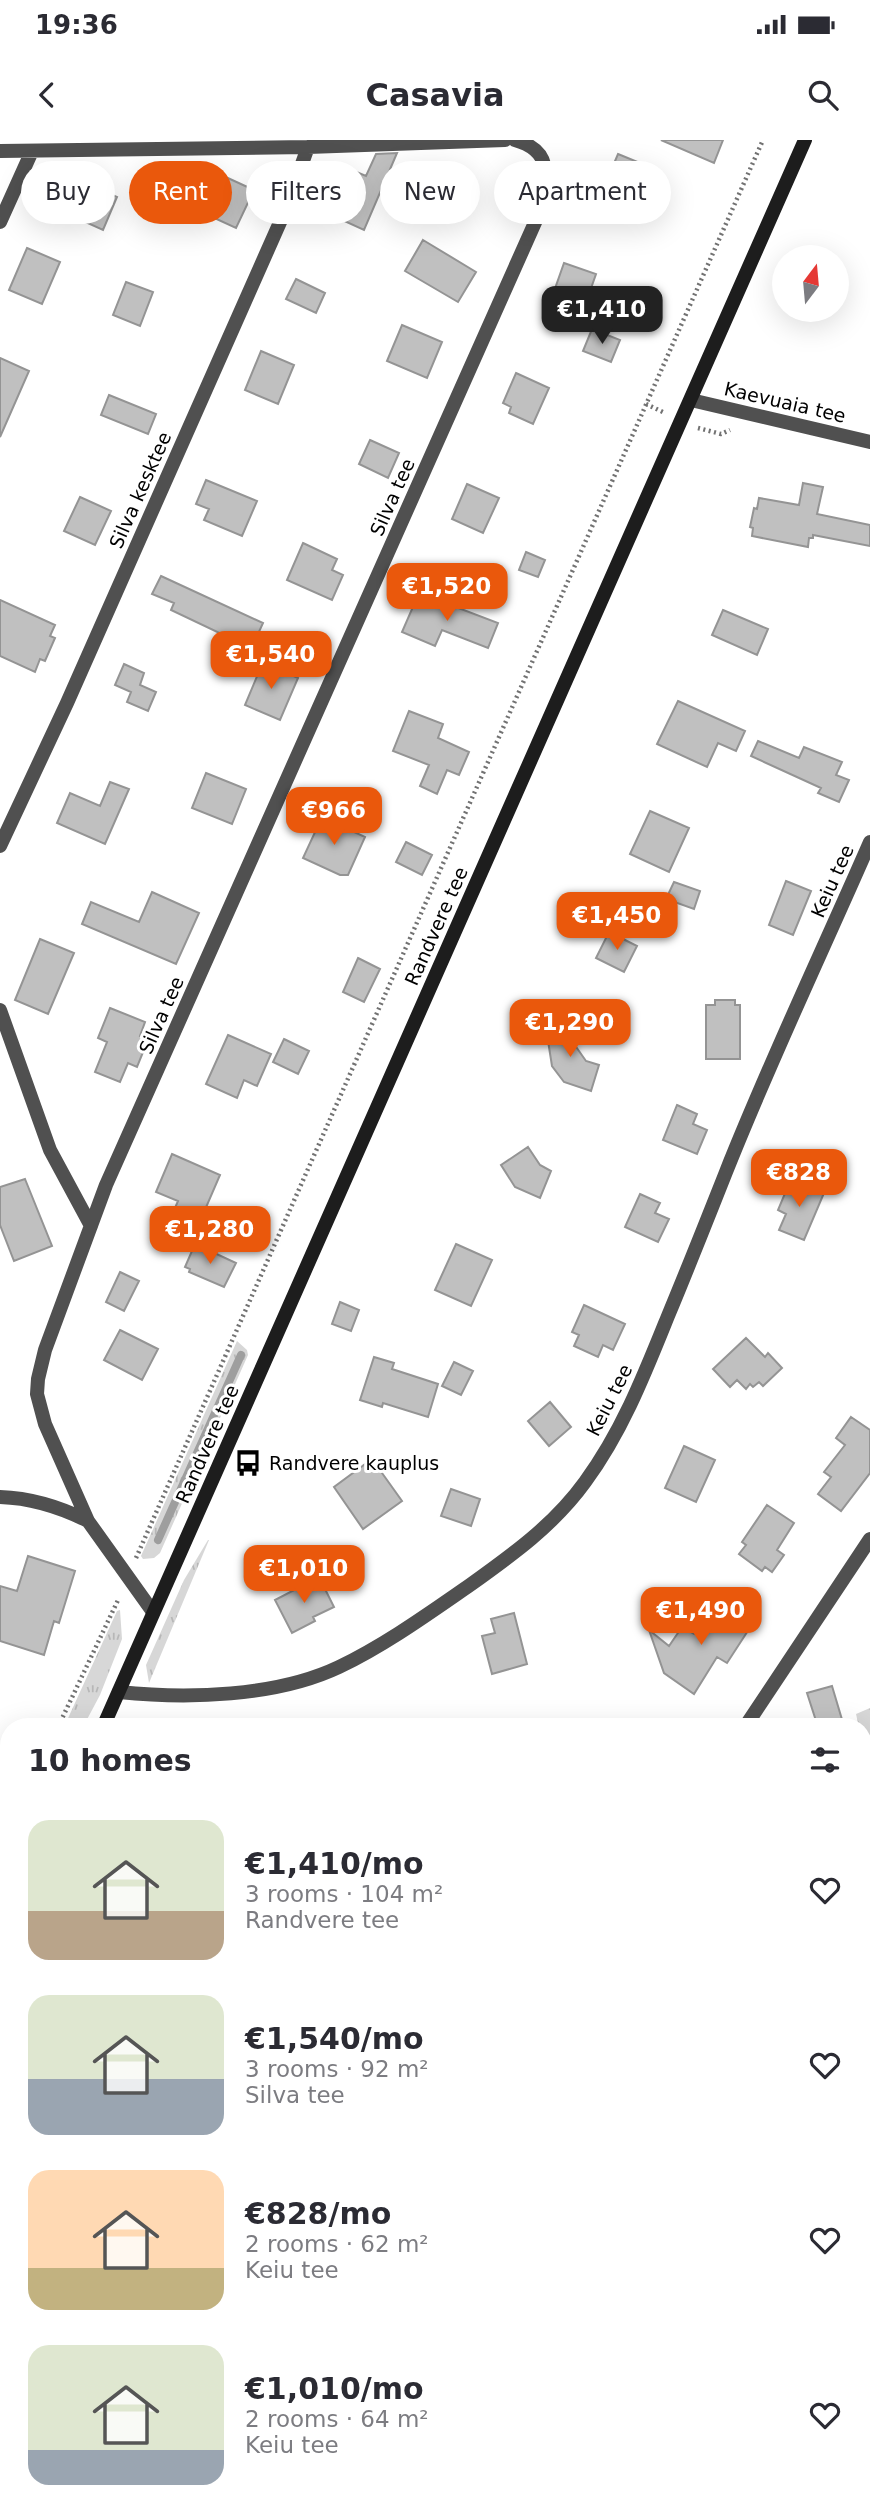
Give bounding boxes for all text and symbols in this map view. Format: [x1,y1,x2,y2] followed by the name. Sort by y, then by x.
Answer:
[35,10,118,40] text: 19:36
[28,76,66,114] icon: back
[365,76,505,114] text: Casavia
[804,76,842,114] icon: search
[21,161,115,224] chip: Buy
[129,161,232,224] chip: Rent
[246,161,366,224] chip: Filters
[380,161,480,224] chip: New
[494,161,671,224] chip: Apartment
[772,245,849,322] north arrow
[772,245,849,322] map controls
[545,286,659,346] pin: €1,410
[558,296,646,322] text: €1,410
[722,377,848,427] street label: Kaevuaia tee
[104,428,176,552] street label: Silva kesktee
[365,455,419,539] street label: Silva tee
[390,564,504,623] pin: €1,520
[403,573,491,599] text: €1,520
[214,631,328,691] pin: €1,540
[227,641,315,667] text: €1,540
[293,788,375,847] pin: €966
[302,797,366,823] text: €966
[806,841,858,921] street label: Keiu tee
[400,863,472,989] street label: Randvere tee
[560,892,674,952] pin: €1,450
[573,902,661,928] text: €1,450
[134,973,188,1057] street label: Silva tee
[513,1000,627,1059] pin: €1,290
[526,1009,614,1035] text: €1,290
[758,1150,840,1209] pin: €828
[767,1159,831,1185] text: €828
[153,1206,267,1266] pin: €1,280
[166,1216,254,1242] text: €1,280
[582,1361,636,1439] street label: Keiu tee
[171,1381,243,1507] street label: Randvere tee
[233,1448,263,1478] bus stop icon: Randvere kauplus
[269,1452,439,1474] place label: Randvere kauplus
[247,1546,361,1605] pin: €1,010
[260,1555,348,1581] text: €1,010
[644,1588,758,1647] pin: €1,490
[657,1597,745,1623] text: €1,490
[806,1741,844,1779] icon: filters
[28,1743,192,1778] text: 10 homes
[245,1846,424,1881] text: €1,410/mo
[84,1848,168,1932] icon: home
[806,1871,844,1909] icon: heart
[245,1881,443,1907] text: 3 rooms · 104 m²
[245,1907,399,1933] text: Randvere tee
[245,2021,424,2056] text: €1,540/mo
[84,2023,168,2107] icon: home
[806,2046,844,2084] icon: heart
[245,2056,429,2082] text: 3 rooms · 92 m²
[245,2082,345,2108] text: Silva tee
[245,2196,391,2231] text: €828/mo
[84,2198,168,2282] icon: home
[806,2221,844,2259] icon: heart
[245,2231,429,2257] text: 2 rooms · 62 m²
[245,2257,339,2283] text: Keiu tee
[245,2371,424,2406] text: €1,010/mo
[84,2373,168,2457] icon: home
[806,2396,844,2434] icon: heart
[245,2406,429,2432] text: 2 rooms · 64 m²
[245,2432,339,2458] text: Keiu tee

